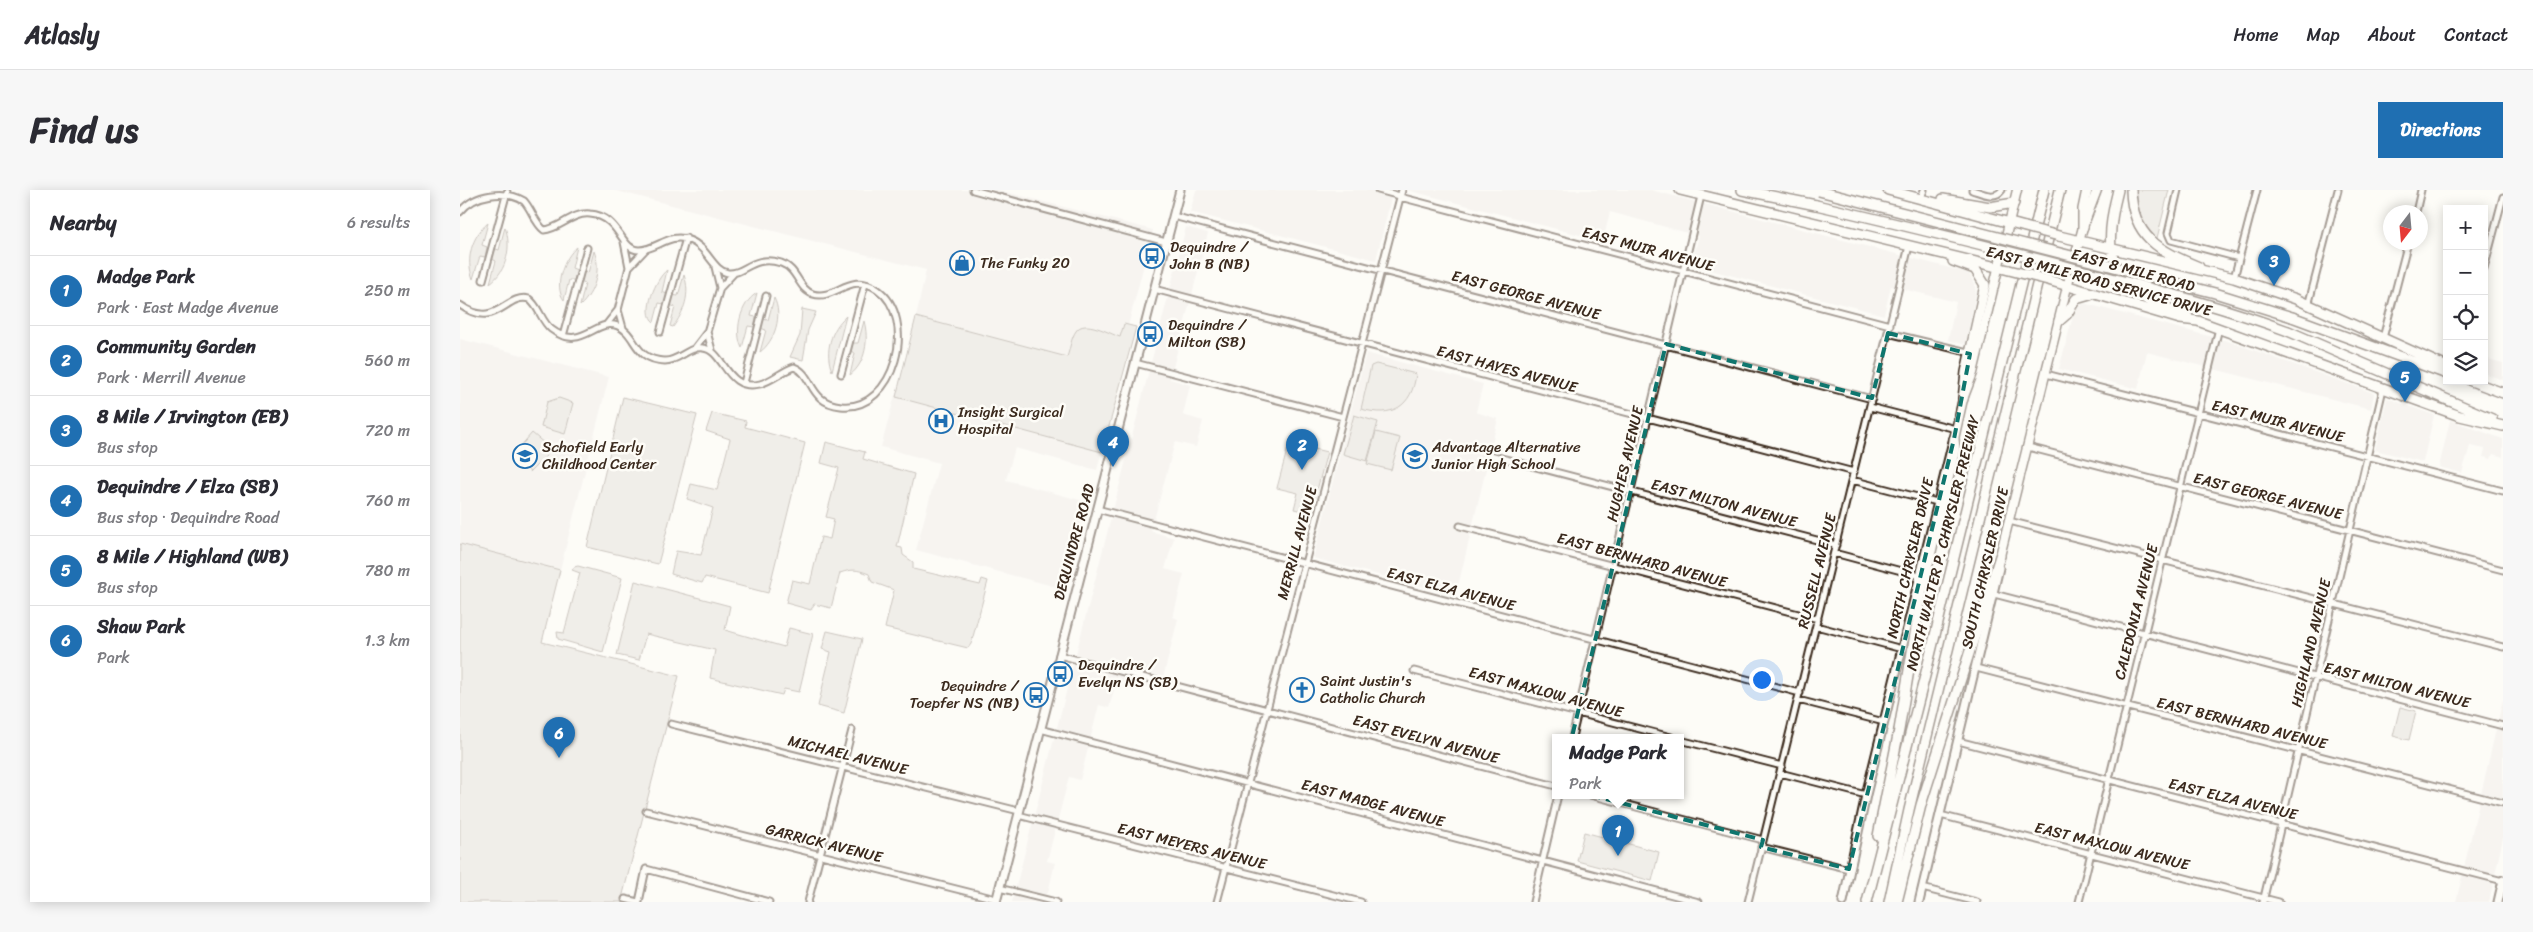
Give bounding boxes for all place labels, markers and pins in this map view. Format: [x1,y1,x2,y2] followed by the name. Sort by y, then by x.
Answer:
[1169,234,1249,277] place label: Dequindre / John B (NB)
[1139,243,1165,269] bus stop icon: Dequindre / John B (NB)
[2258,245,2290,286] pin: 3
[949,250,975,276] shop icon: The Funky 20
[980,250,1070,276] place label: The Funky 20
[1168,312,1247,355] place label: Dequindre / Milton (SB)
[1137,321,1163,347] bus stop icon: Dequindre / Milton (SB)
[2389,361,2421,402] pin: 5
[957,399,1064,442] place label: Insight Surgical Hospital
[928,408,954,434] hospital icon: Insight Surgical Hospital
[1097,426,1129,467] pin: 4
[1286,429,1318,470] pin: 2
[542,434,657,477] place label: Schofield Early Childhood Center
[1431,434,1581,477] place label: Advantage Alternative Junior High School
[512,443,538,469] school or university icon: Schofield Early Childhood Center
[1402,443,1428,469] school or university icon: Advantage Alternative Junior High School
[1078,652,1177,695] place label: Dequindre / Evelyn NS (SB)
[1047,661,1073,687] bus stop icon: Dequindre / Evelyn NS (SB)
[1320,668,1426,711] place label: Saint Justin's Catholic Church
[910,673,1020,716] place label: Dequindre / Toepfer NS (NB)
[1289,677,1315,703] church icon: Saint Justin's Catholic Church
[1023,682,1049,708] bus stop icon: Dequindre / Toepfer NS (NB)
[543,717,575,758] pin: 6
[1602,815,1634,856] pin: 1

